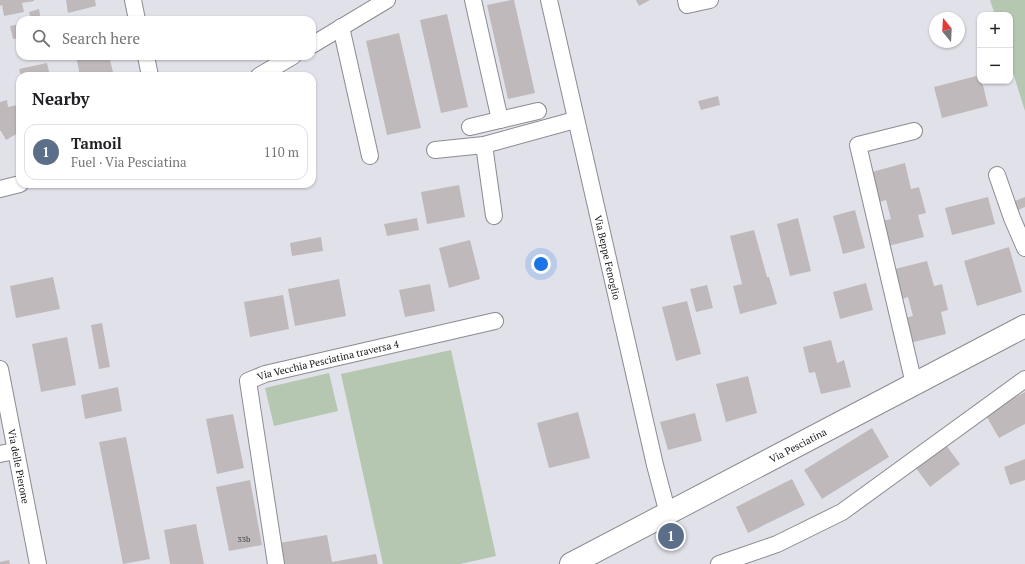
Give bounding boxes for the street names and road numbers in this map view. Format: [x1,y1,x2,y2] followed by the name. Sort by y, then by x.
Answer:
[591,214,623,301] street label: Via Beppe Fenoglio
[255,337,401,384] street label: Via Vecchia Pesciatina traversa 4
[767,425,829,466] street label: Via Pesciatina
[5,428,32,505] street label: Via delle Pierone

